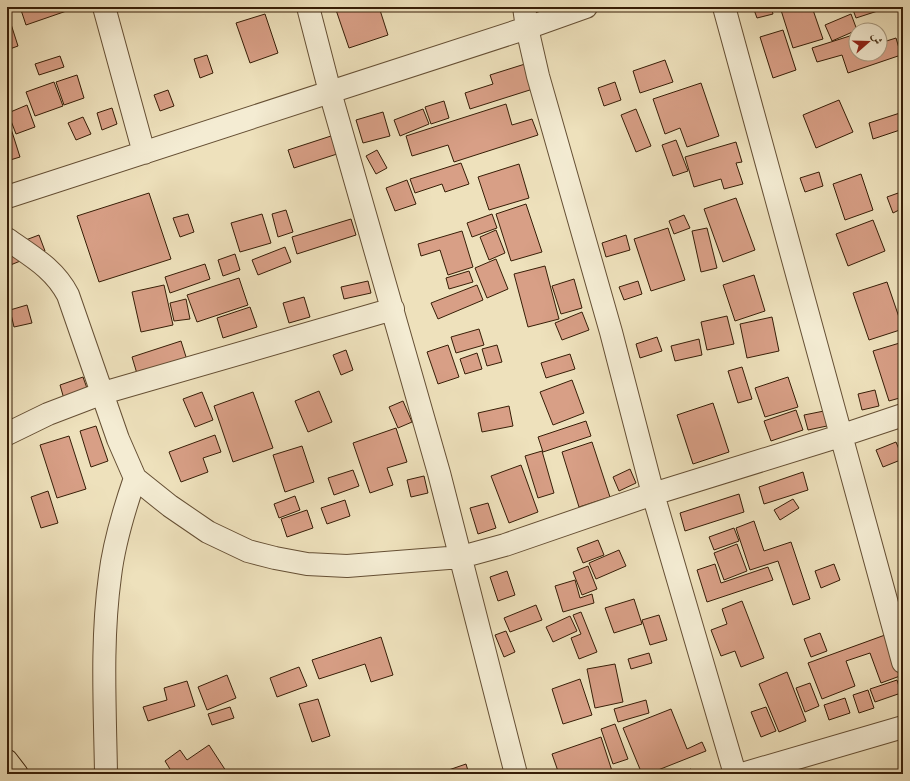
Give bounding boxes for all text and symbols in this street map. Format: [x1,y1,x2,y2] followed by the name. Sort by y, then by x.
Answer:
[848,22,888,62] north arrow
[867,31,885,47] text: ش

